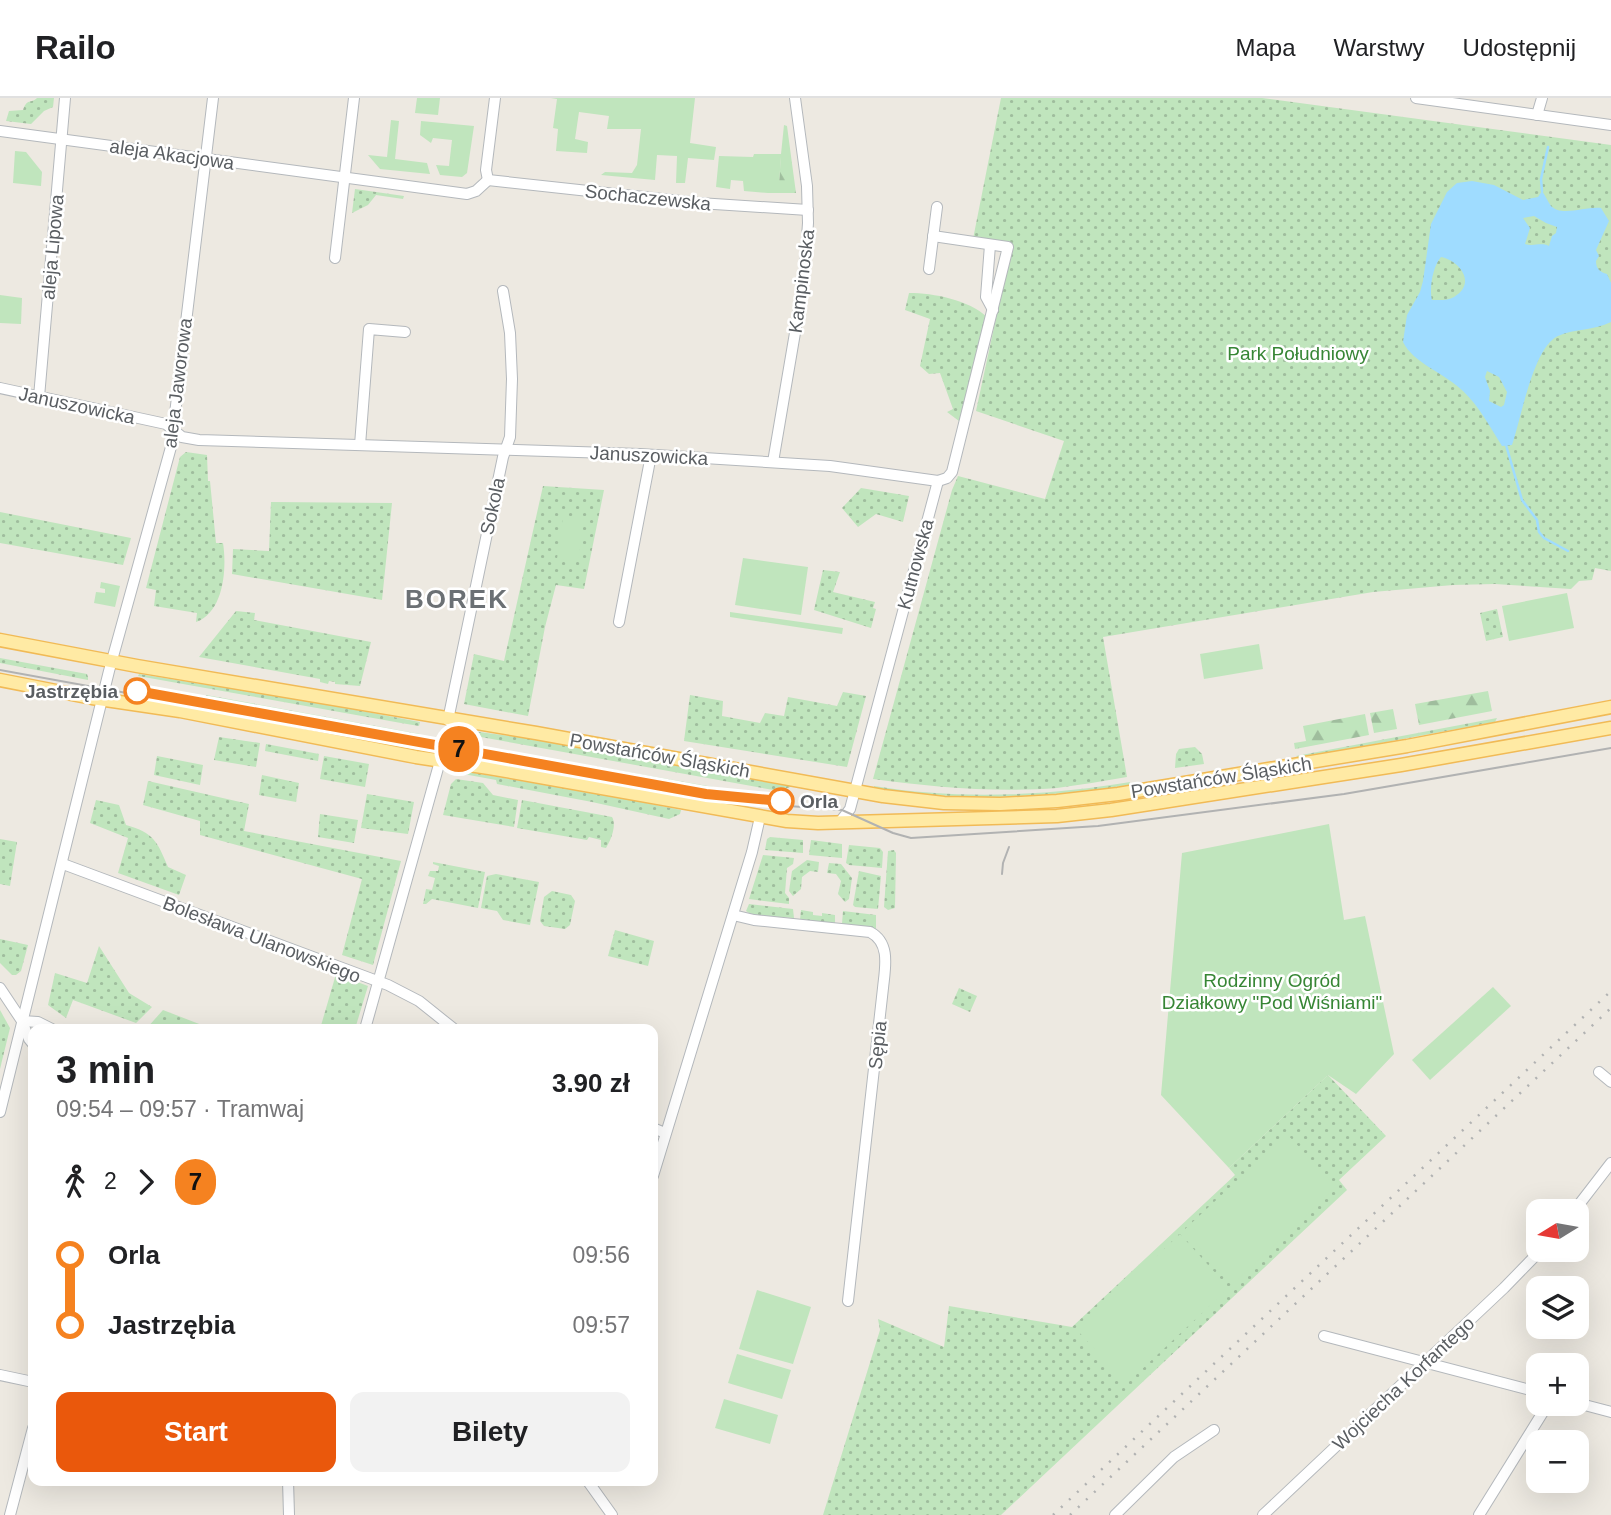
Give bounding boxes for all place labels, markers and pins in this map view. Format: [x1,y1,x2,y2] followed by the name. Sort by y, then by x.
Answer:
[124,678,150,704] marker: Jastrzębia
[25,681,118,702] place label: Jastrzębia
[768,788,794,814] marker: Orla
[800,791,838,812] place label: Orla

